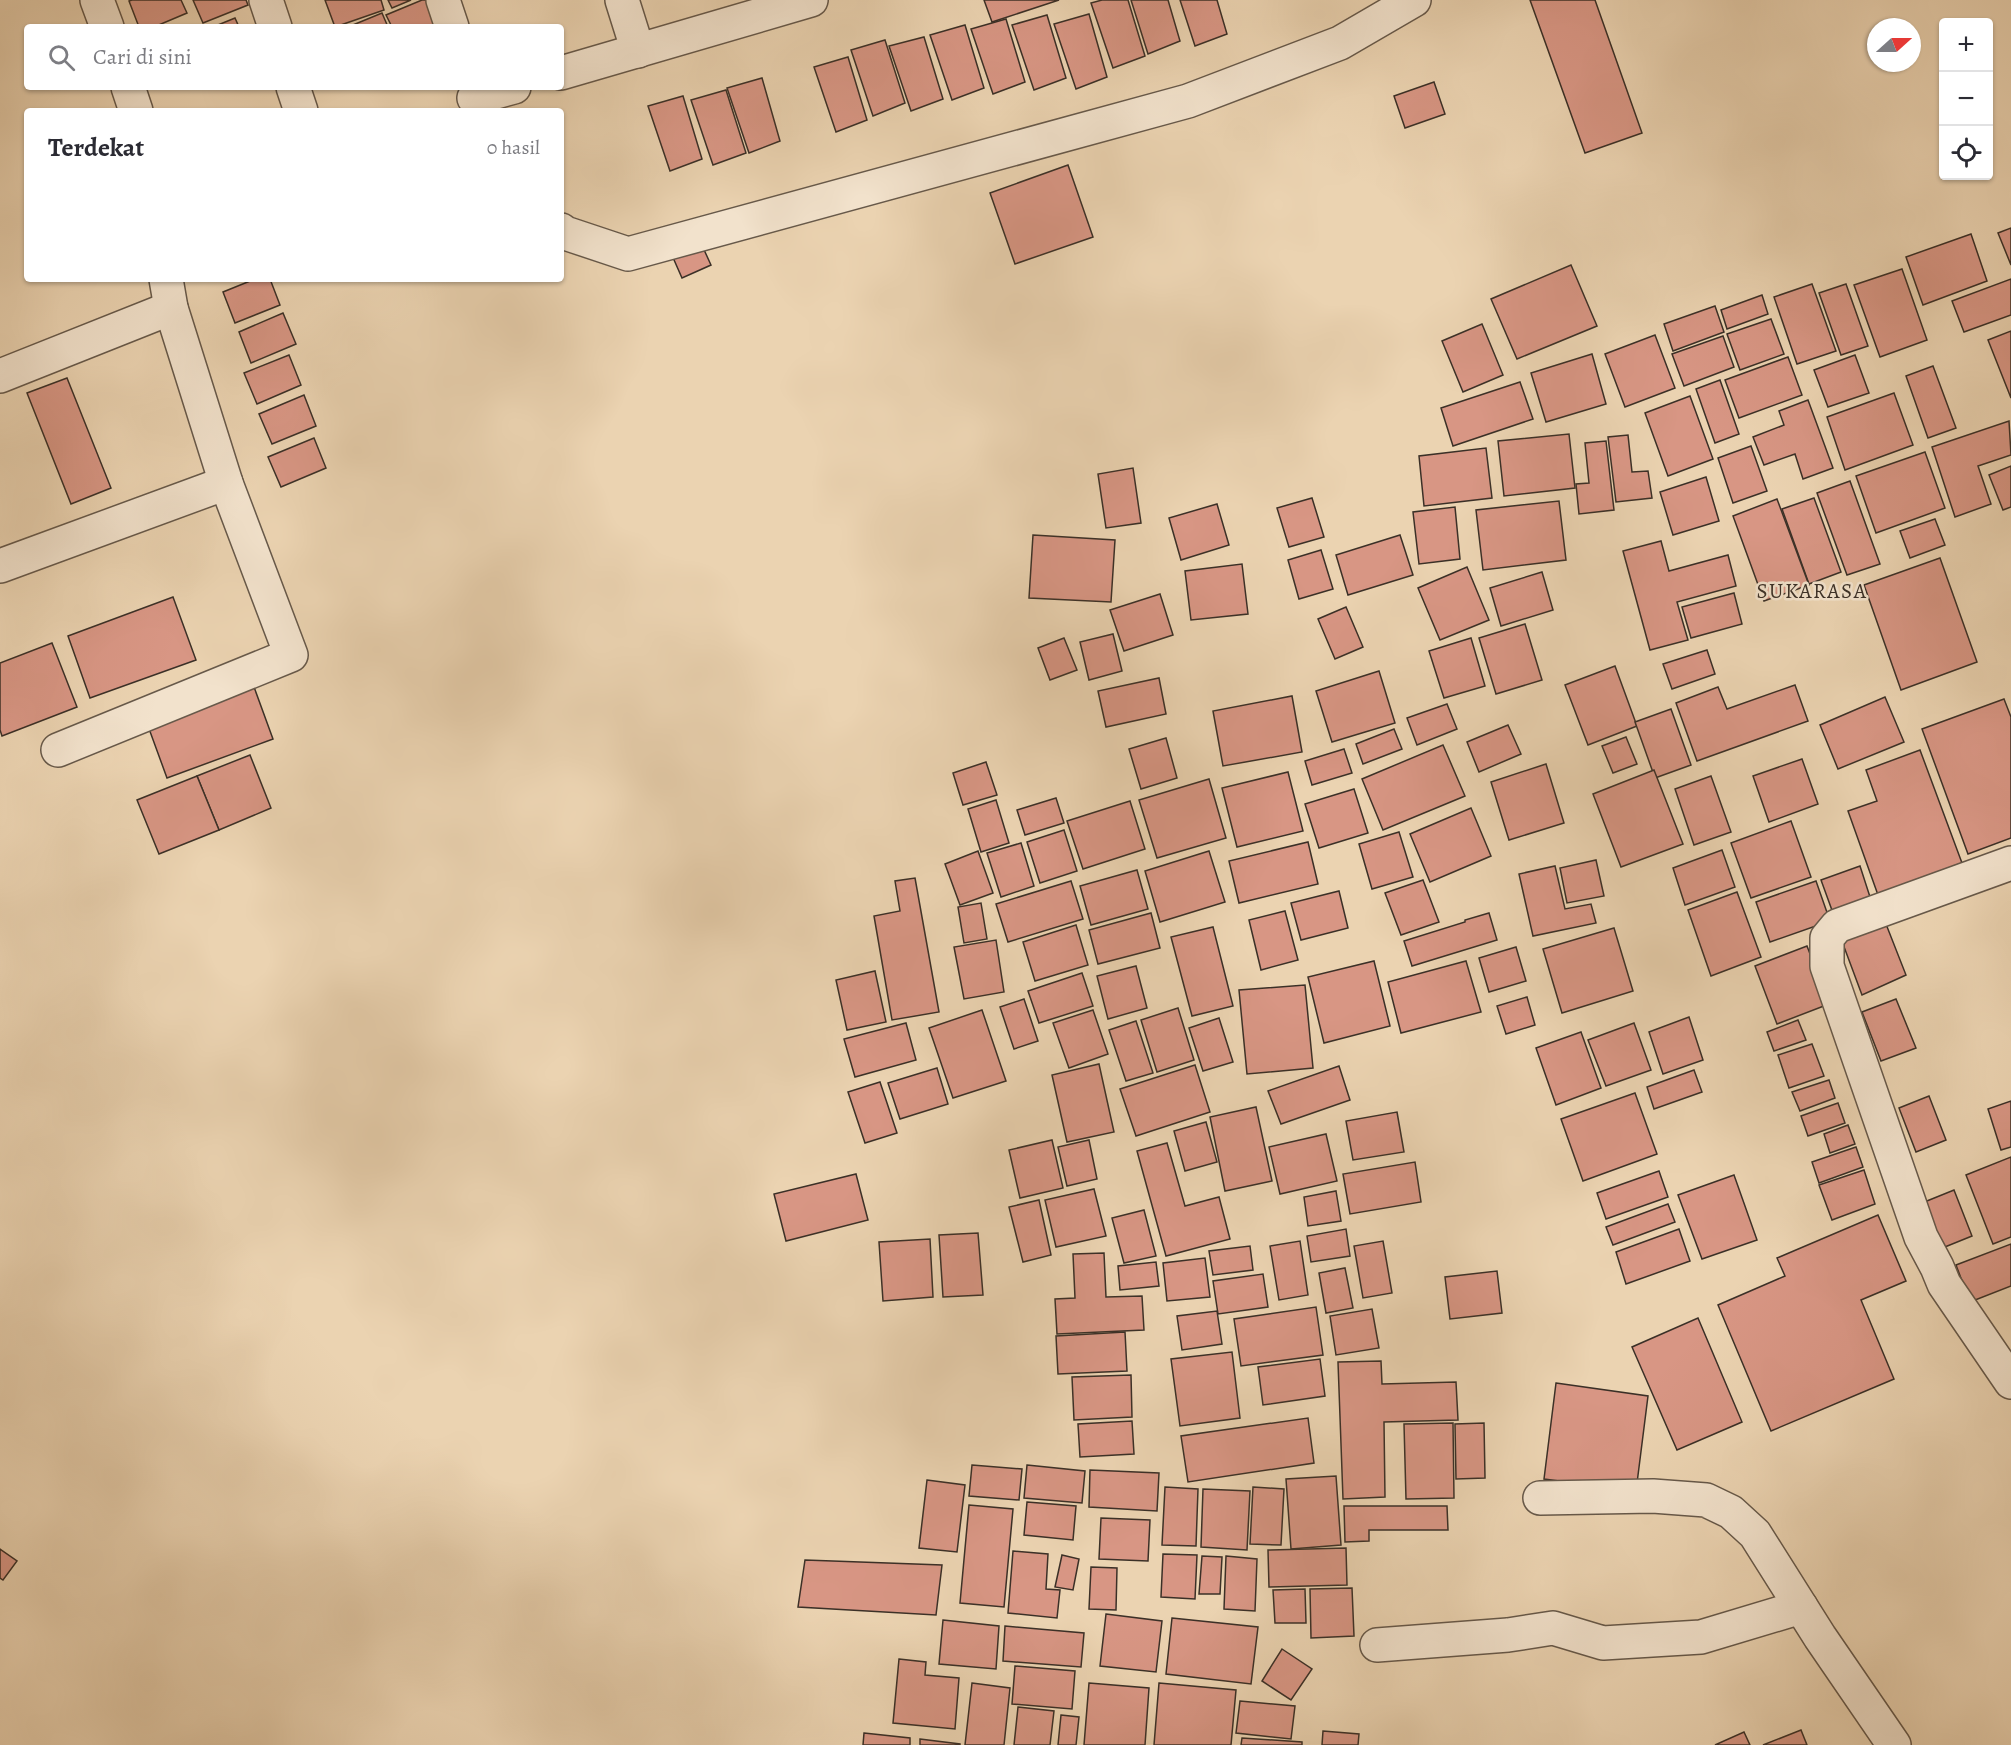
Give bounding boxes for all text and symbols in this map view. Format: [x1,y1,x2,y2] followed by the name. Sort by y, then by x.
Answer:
[1867,18,1921,72] north arrow
[1939,18,1993,180] map controls
[1939,18,1993,72] button: +
[24,24,564,90] search box
[45,41,78,74] icon: search
[93,42,192,72] text: Cari di sini
[1939,72,1993,126] button: −
[1939,126,1993,180] button: locate
[48,130,144,165] text: Terdekat
[487,134,540,161] text: 0 hasil
[1756,577,1868,605] district label: SUKARASA

